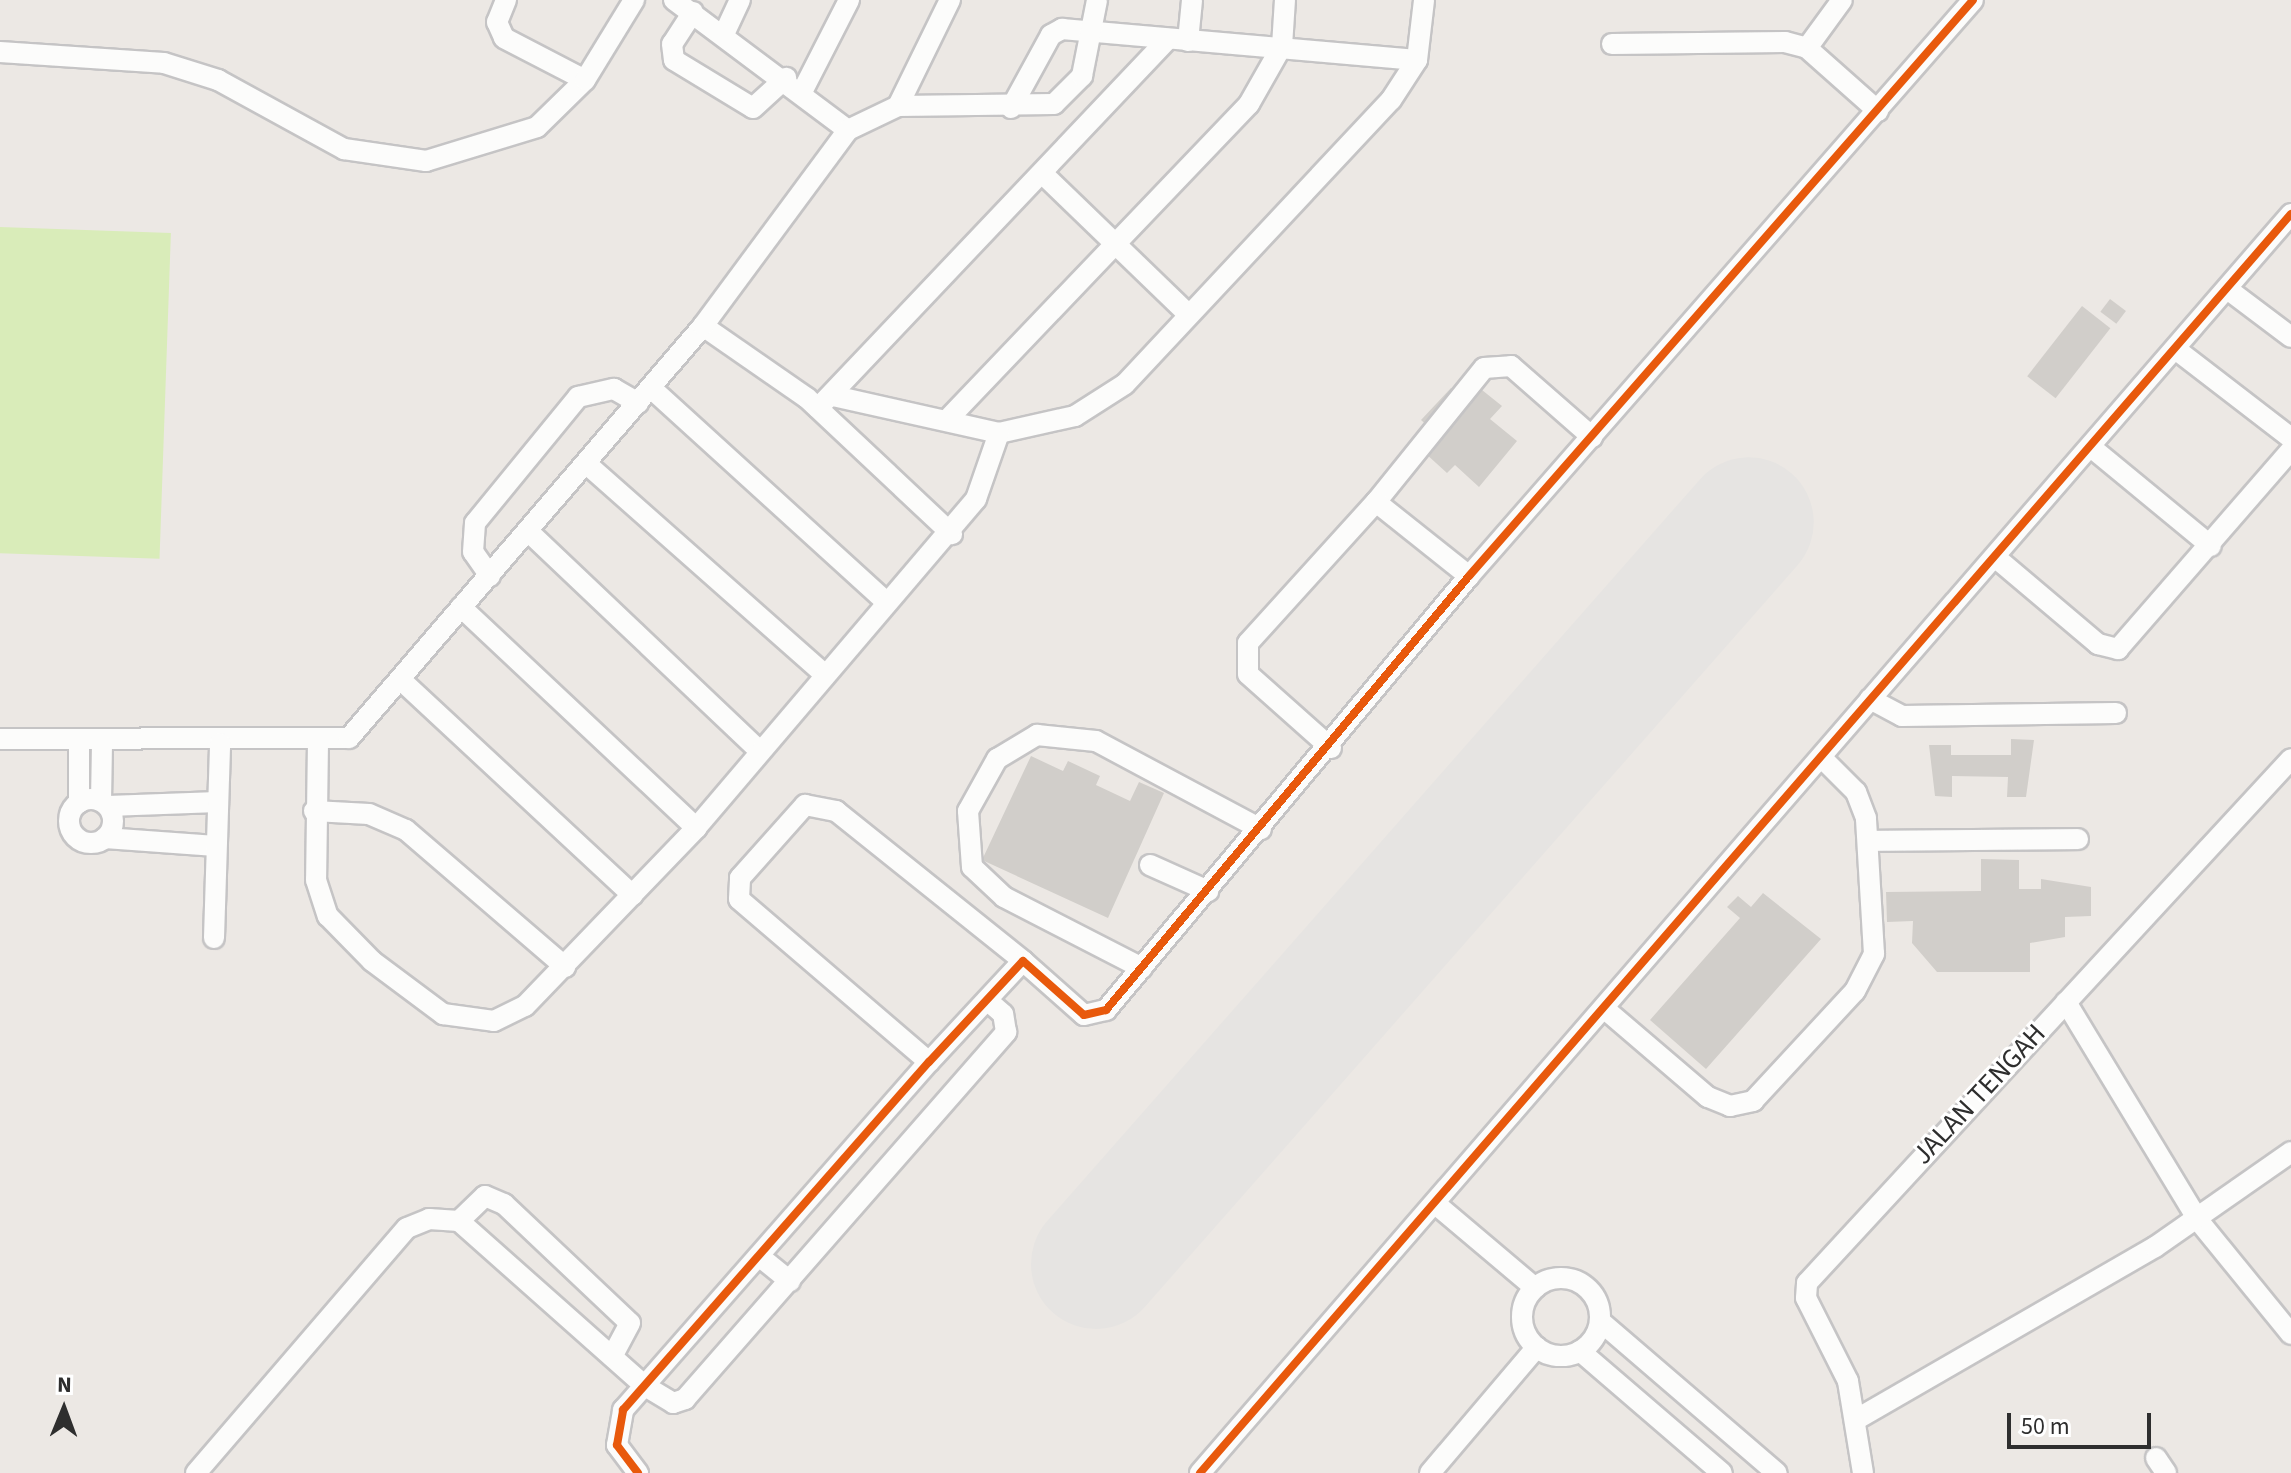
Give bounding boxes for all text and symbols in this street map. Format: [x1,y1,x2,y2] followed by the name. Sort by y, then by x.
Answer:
[1905,1017,2053,1171] street label: JALAN TENGAH
[24,1369,104,1449] north arrow
[57,1369,72,1401] text: N
[2011,1397,2155,1447] scale bar
[2021,1409,2070,1444] text: 50 m

